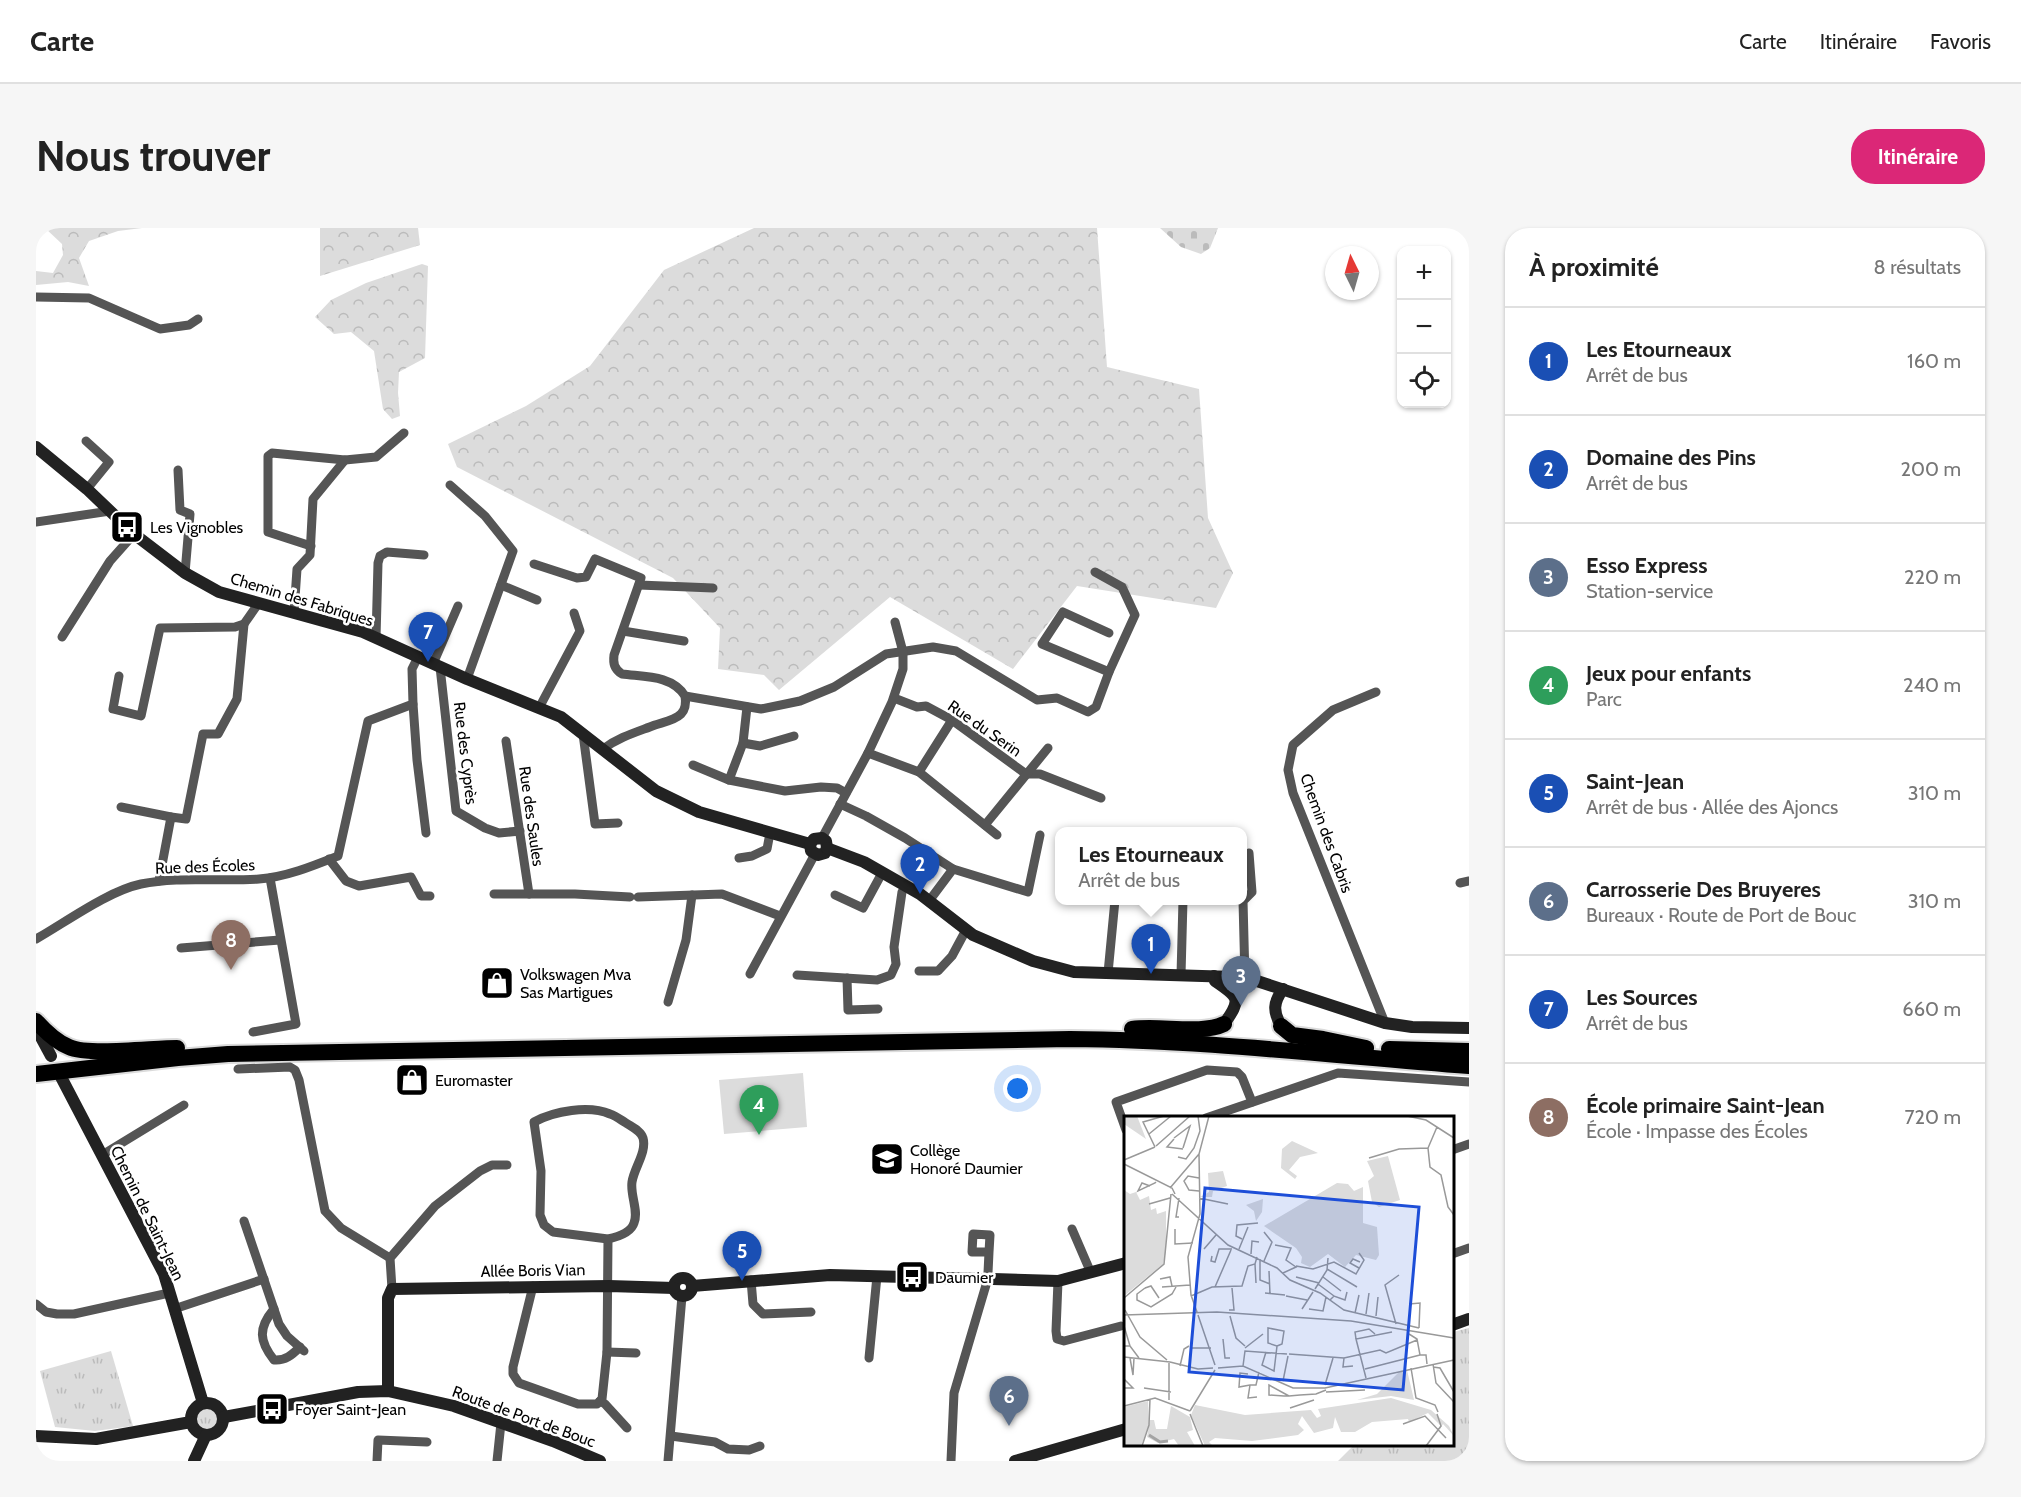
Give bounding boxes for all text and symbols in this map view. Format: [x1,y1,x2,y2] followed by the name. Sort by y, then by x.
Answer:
[30,24,94,58] text: Carte
[1739,29,1787,54] text: Carte
[1820,29,1897,54] text: Itinéraire
[1930,29,1991,54] text: Favoris
[1851,129,1985,184] button: Itinéraire
[36,130,270,182] text: Nous trouver
[1325,246,1379,300] north arrow
[1397,246,1451,408] map controls
[1397,246,1451,300] button: +
[1529,251,1659,283] text: À proximité
[1874,255,1961,279] text: 8 résultats
[1397,300,1451,354] button: −
[1586,336,1731,363] text: Les Etourneaux
[1545,349,1552,373] text: 1
[1907,349,1961,373] text: 160 m
[1397,354,1451,408] button: locate
[1586,363,1688,387] text: Arrêt de bus
[1586,444,1756,471] text: Domaine des Pins
[1543,457,1554,481] text: 2
[1901,457,1961,481] text: 200 m
[1586,471,1688,495] text: Arrêt de bus
[109,509,145,545] bus stop icon: Les Vignobles
[150,518,244,537] place label: Les Vignobles
[1586,552,1707,579] text: Esso Express
[1543,565,1554,589] text: 3
[1904,565,1961,589] text: 220 m
[228,569,376,630] street label: Chemin des Fabriques
[1586,579,1713,603] text: Station-service
[408,612,448,662] pin: 7
[1586,660,1751,687] text: Jeux pour enfants
[1542,673,1555,697] text: 4
[1903,673,1961,697] text: 240 m
[1586,687,1622,711] text: Parc
[944,696,1025,761] street label: Rue du Serin
[450,701,481,806] street label: Rue des Cyprès
[515,765,548,868] street label: Rue des Saules
[1586,768,1684,795] text: Saint-Jean
[1296,771,1357,896] street label: Chemin des Cabris
[1543,781,1554,805] text: 5
[1908,781,1961,805] text: 310 m
[1586,795,1838,819] text: Arrêt de bus · Allée des Ajoncs
[1055,827,1247,905] popup
[1078,841,1224,868] text: Les Etourneaux
[900,844,940,894] pin: 2
[155,855,256,878] street label: Rue des Écoles
[1078,868,1180,892] text: Arrêt de bus
[1586,876,1821,903] text: Carrosserie Des Bruyeres
[1543,889,1554,913] text: 6
[1908,889,1961,913] text: 310 m
[1586,903,1856,927] text: Bureaux · Route de Port de Bouc
[212,920,250,970] pin: 8
[1132,924,1170,974] pin: 1
[1222,956,1260,1006] pin: 3
[479,965,515,1001] shop icon: Volkswagen Mva Sas Martigues
[520,965,632,1002] place label: Volkswagen Mva Sas Martigues
[1586,984,1698,1011] text: Les Sources
[1543,997,1554,1021] text: 7
[1902,997,1961,1021] text: 660 m
[1586,1011,1688,1035] text: Arrêt de bus
[394,1062,430,1098] shop icon: Euromaster
[435,1071,513,1090] place label: Euromaster
[1003,1074,1032,1103] your location
[740,1086,778,1135] pin: 4
[1586,1092,1825,1119] text: École primaire Saint-Jean
[1542,1105,1555,1129] text: 8
[1904,1105,1961,1129] text: 720 m
[1124,1116,1454,1446] inset map
[1586,1119,1808,1143] text: École · Impasse des Écoles
[869,1141,905,1177] school or university icon: Collège Honoré Daumier
[910,1141,1023,1178] place label: Collège Honoré Daumier
[107,1143,188,1284] street label: Chemin de Saint-Jean
[722,1232,762,1281] pin: 5
[894,1259,930,1295] bus stop icon: Daumier
[480,1260,586,1281] street label: Allée Boris Vian
[935,1268,994,1287] place label: Daumier
[990,1376,1028,1426] pin: 6
[450,1382,598,1451] street label: Route de Port de Bouc
[254,1391,290,1427] bus stop icon: Foyer Saint-Jean
[295,1400,406,1419] place label: Foyer Saint-Jean

